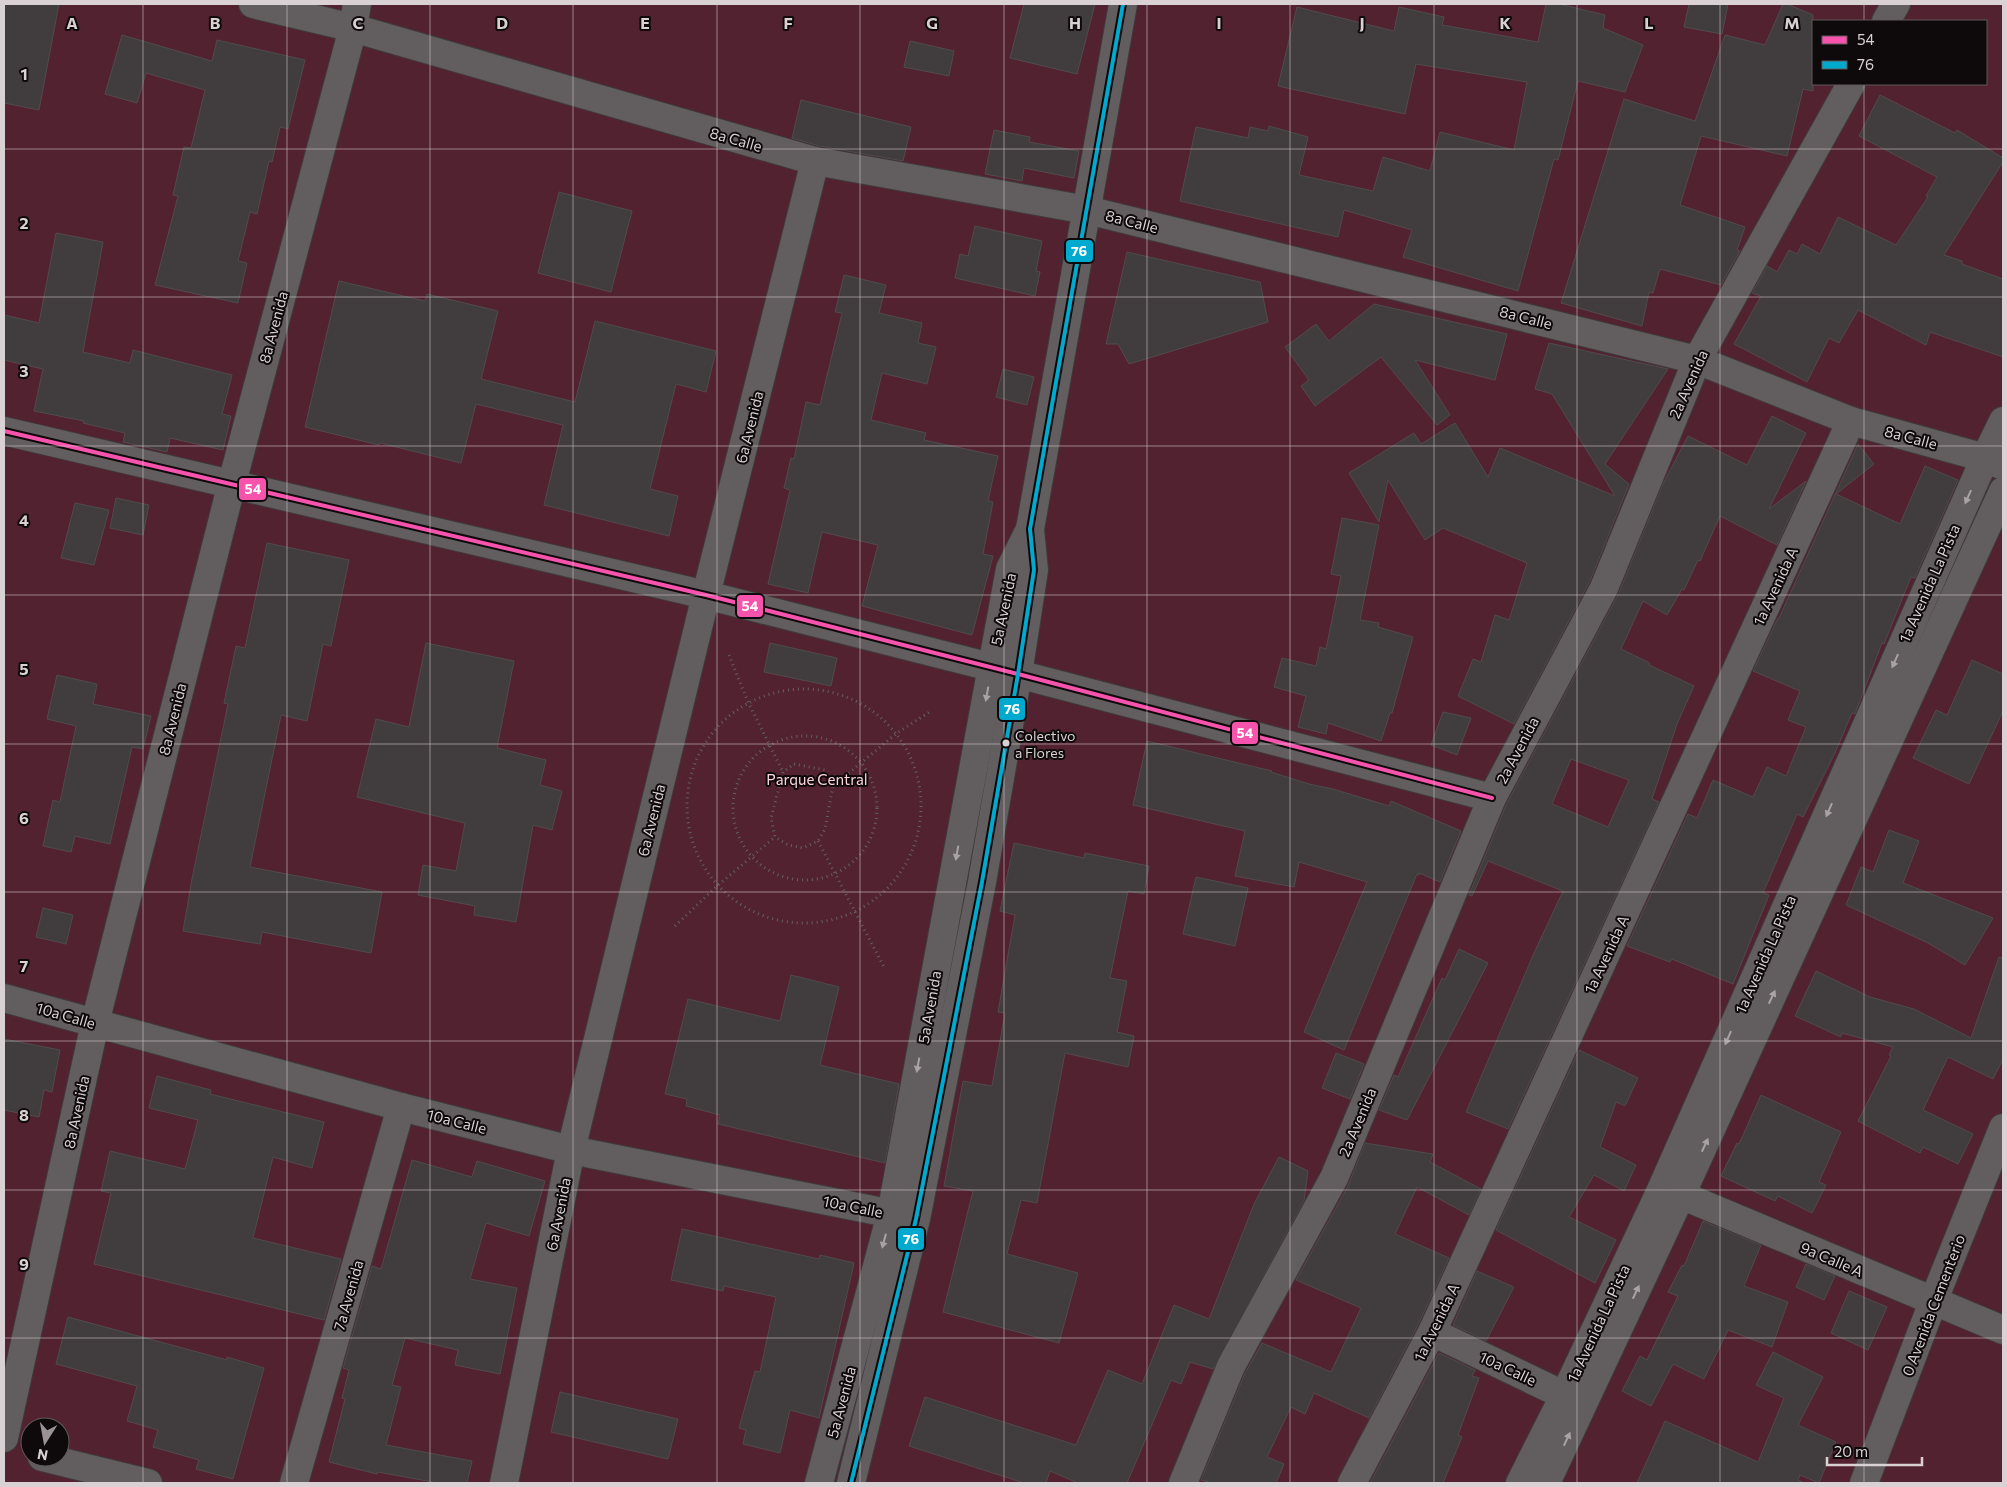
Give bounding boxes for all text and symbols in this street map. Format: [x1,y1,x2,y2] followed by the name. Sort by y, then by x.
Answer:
[66,13,78,32] text: A
[210,13,221,32] text: B
[353,13,364,32] text: C
[496,13,508,32] text: D
[640,13,650,32] text: E
[783,13,793,32] text: F
[926,13,938,32] text: G
[1069,13,1081,32] text: H
[1216,13,1222,32] text: I
[1359,13,1365,32] text: J
[1499,13,1511,32] text: K
[1644,13,1654,32] text: L
[1784,13,1800,32] text: M
[1812,20,1987,85] legend
[1857,30,1875,48] text: 54
[1857,55,1874,73] text: 76
[20,64,28,83] text: 1
[708,123,764,155] street label: 8a Calle
[1104,206,1160,236] street label: 8a Calle
[19,213,29,232] text: 2
[1065,239,1094,263] line badge: 76
[1071,242,1087,259] text: 76
[255,289,291,365] street label: 8a Avenida
[1498,302,1554,332] street label: 8a Calle
[1665,347,1711,421] street label: 2a Avenida
[19,361,29,380] text: 3
[731,389,767,465] street label: 6a Avenida
[1883,421,1939,453] street label: 8a Calle
[238,477,267,501] line badge: 54
[245,480,262,497] text: 54
[1963,490,1971,504] one-way arrow
[19,510,29,529] text: 4
[1895,521,1963,645] street label: 1a Avenida La Pista
[1749,544,1801,628] street label: 1a Avenida A
[987,571,1019,647] street label: 5a Avenida
[736,594,764,618] line badge: 54
[742,597,759,614] text: 54
[1890,654,1898,668] one-way arrow
[19,659,29,678] text: 5
[154,681,190,757] street label: 8a Avenida
[982,686,990,702] one-way arrow
[998,697,1026,721] line badge: 76
[1004,700,1020,717] text: 76
[1492,713,1542,787] street label: 2a Avenida
[1231,721,1259,745] line badge: 54
[1237,724,1254,741] text: 54
[1015,727,1075,761] place label: Colectivo a Flores
[1001,738,1011,748] marker: Colectivo a Flores
[766,770,868,788] park label: Parque Central
[633,782,669,858] street label: 6a Avenida
[1825,803,1833,817] one-way arrow
[19,808,29,827] text: 6
[953,846,961,862] one-way arrow
[1731,892,1799,1016] street label: 1a Avenida La Pista
[1580,912,1632,996] street label: 1a Avenida A
[20,956,29,975] text: 7
[914,969,944,1045] street label: 5a Avenida
[1768,990,1776,1004] one-way arrow
[34,998,98,1032] street label: 10a Calle
[1723,1031,1731,1045] one-way arrow
[914,1057,922,1073] one-way arrow
[60,1074,92,1150] street label: 8a Avenida
[1334,1085,1380,1159] street label: 2a Avenida
[19,1105,29,1124] text: 8
[425,1105,489,1137] street label: 10a Calle
[1701,1138,1709,1152] one-way arrow
[542,1176,574,1252] street label: 6a Avenida
[822,1191,885,1221] street label: 10a Calle
[897,1227,925,1251] line badge: 76
[903,1230,919,1247] text: 76
[1898,1232,1968,1378] street label: 0 Avenida Cementerio
[879,1234,887,1249] one-way arrow
[1798,1238,1866,1280] street label: 9a Calle A
[19,1254,29,1273] text: 9
[329,1258,367,1332] street label: 7a Avenida
[1563,1261,1633,1385] street label: 1a Avenida La Pista
[1409,1280,1463,1364] street label: 1a Avenida A
[1633,1285,1641,1299] one-way arrow
[1477,1347,1539,1389] street label: 10a Calle
[823,1364,859,1440] street label: 5a Avenida
[20,1417,70,1467] north arrow
[1564,1432,1572,1446] one-way arrow
[1827,1434,1922,1466] scale bar
[1834,1442,1868,1460] text: 20 m
[36,1446,49,1465] text: N

